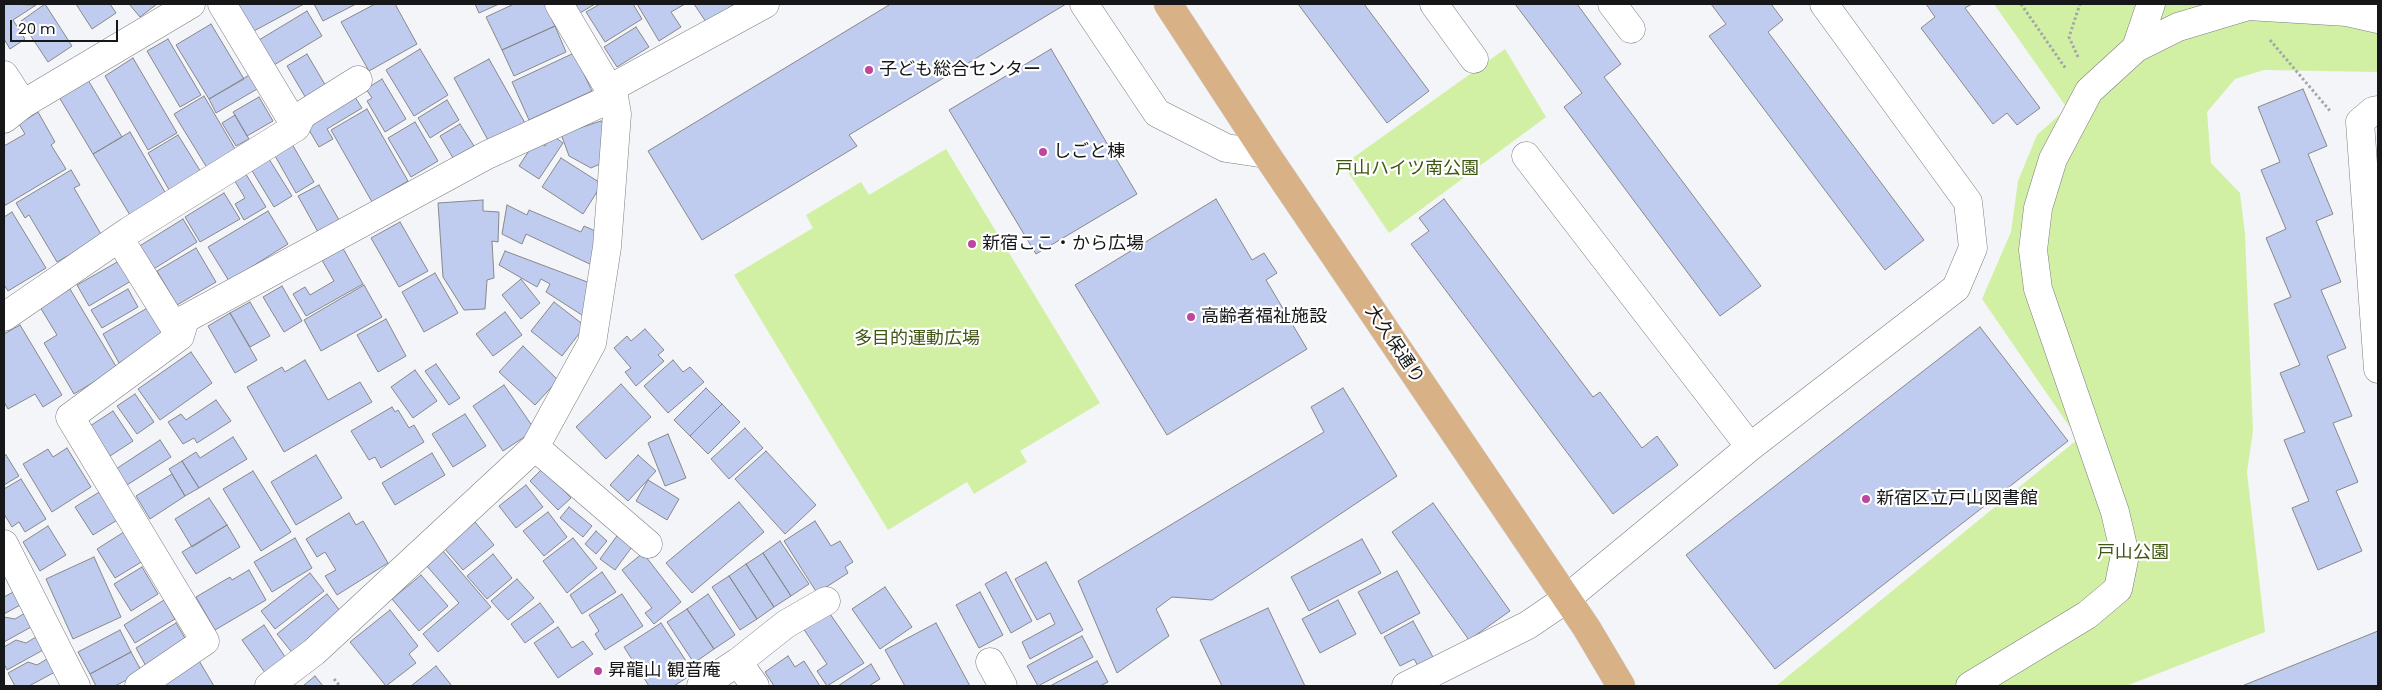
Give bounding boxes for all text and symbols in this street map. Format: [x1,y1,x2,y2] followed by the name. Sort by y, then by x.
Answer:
[12,10,120,42] scale bar
[18,18,56,39] text: 20 m
[879,59,1041,81] place label: 子ども総合センター
[863,64,875,76] marker: 子ども総合センター
[1053,141,1125,163] place label: しごと棟
[1037,146,1049,158] marker: しごと棟
[1335,158,1479,180] park label: 戸山ハイツ南公園
[982,233,1144,255] place label: 新宿ここ・から広場
[966,238,978,250] marker: 新宿ここ・から広場
[1360,302,1428,388] street label: 大久保通り
[1201,306,1327,328] place label: 高齢者福祉施設
[1185,311,1197,323] marker: 高齢者福祉施設
[854,328,980,350] park label: 多目的運動広場
[1876,488,2038,510] place label: 新宿区立戸山図書館
[1860,493,1872,505] marker: 新宿区立戸山図書館
[2097,542,2169,564] park label: 戸山公園
[608,660,721,682] place label: 昇龍山 観音庵
[592,665,604,677] marker: 昇龍山 観音庵

